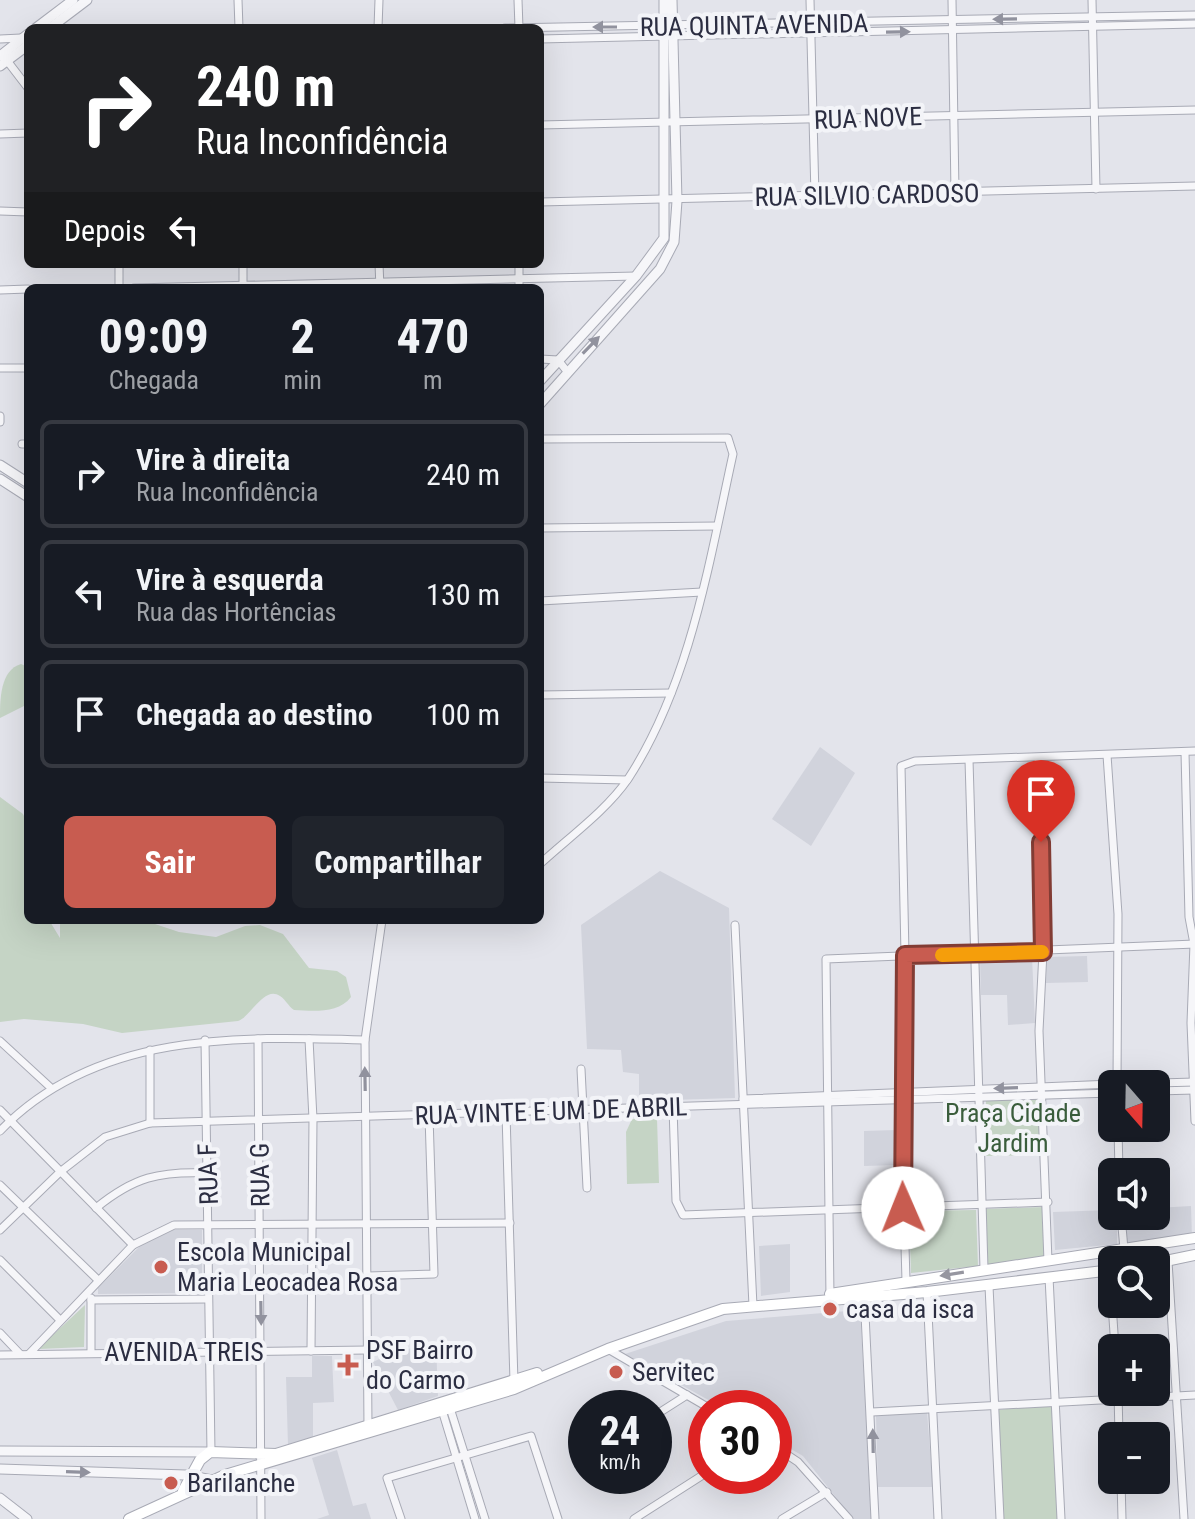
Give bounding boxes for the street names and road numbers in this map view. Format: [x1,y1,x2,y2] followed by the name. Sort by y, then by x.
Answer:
[639,8,869,42] street label: RUA QUINTA AVENIDA
[813,101,923,135] street label: RUA NOVE
[754,178,980,212] street label: RUA SILVIO CARDOSO
[414,1091,688,1131] street label: RUA VINTE E UM DE ABRIL
[192,1143,224,1205] street label: RUA F
[244,1143,276,1207] street label: RUA G
[104,1337,264,1367] street label: AVENIDA TREIS

